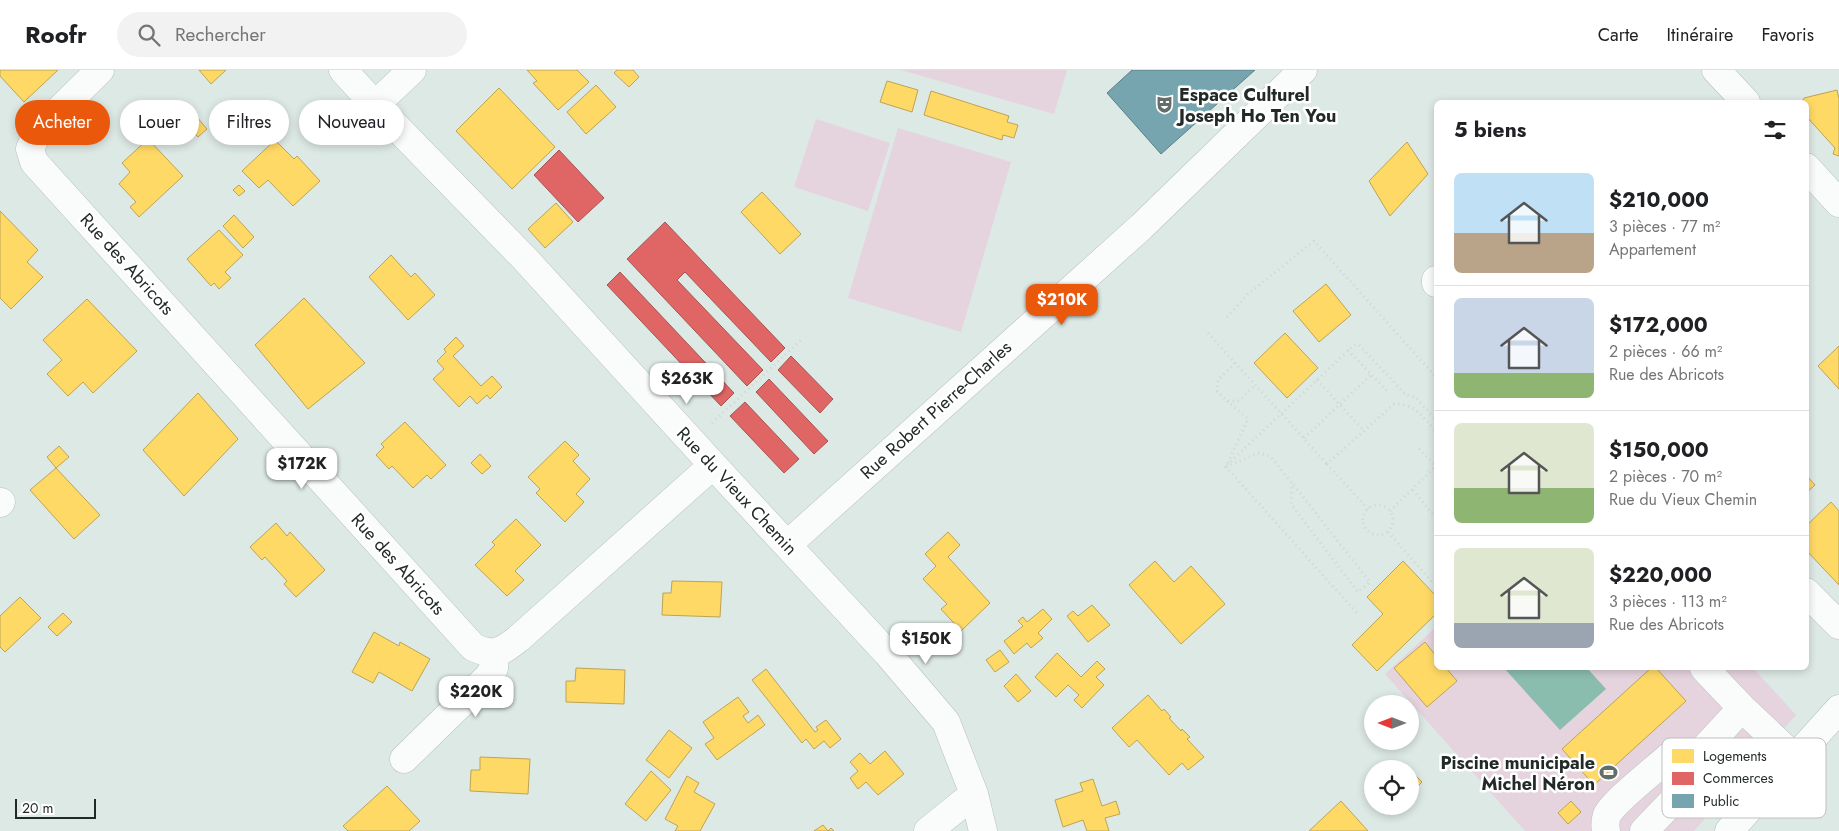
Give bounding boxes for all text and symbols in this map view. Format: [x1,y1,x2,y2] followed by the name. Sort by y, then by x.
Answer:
[117,12,467,57] search box
[25,17,87,52] text: Roofr
[135,21,163,49] icon: search
[175,21,266,48] text: Rechercher
[1598,22,1639,48] text: Carte
[1667,22,1733,48] text: Itinéraire
[1761,22,1814,48] text: Favoris
[1176,82,1336,129] place label: Espace Culturel Joseph Ho Ten You
[1155,95,1175,115] theatre icon: Espace Culturel Joseph Ho Ten You
[15,100,110,145] chip: Acheter
[120,100,199,145] chip: Louer
[209,100,289,145] chip: Filtres
[299,100,404,145] chip: Nouveau
[1454,115,1526,145] text: 5 biens
[1761,116,1789,144] icon: filters
[1609,185,1709,215] text: $210,000
[1494,193,1554,253] icon: home
[74,207,180,321] street label: Rue des Abricots
[1609,215,1720,238] text: 3 pièces · 77 m²
[1609,238,1696,261] text: Appartement
[1027,284,1097,326] pin: $210K
[1037,288,1087,311] text: $210K
[1609,310,1708,340] text: $172,000
[1494,318,1554,378] icon: home
[855,335,1017,485] street label: Rue Robert Pierre-Charles
[1609,340,1722,363] text: 2 pièces · 66 m²
[652,362,722,405] pin: $263K
[1609,363,1724,386] text: Rue des Abricots
[661,367,713,390] text: $263K
[671,421,803,561] street label: Rue du Vieux Chemin
[1609,435,1709,465] text: $150,000
[1494,443,1554,503] icon: home
[267,448,337,490] pin: $172K
[277,452,327,475] text: $172K
[1609,465,1722,488] text: 2 pièces · 70 m²
[1609,488,1757,511] text: Rue du Vieux Chemin
[345,507,451,621] street label: Rue des Abricots
[1609,560,1712,590] text: $220,000
[1494,568,1554,628] icon: home
[1609,590,1727,613] text: 3 pièces · 113 m²
[1609,613,1724,636] text: Rue des Abricots
[891,622,961,665] pin: $150K
[901,627,951,650] text: $150K
[441,676,511,718] pin: $220K
[450,680,502,703] text: $220K
[1364,695,1419,750] north arrow
[1364,695,1419,815] map controls
[1662,738,1826,818] legend
[1703,746,1767,766] text: Logements
[1440,750,1595,797] place label: Piscine municipale Michel Néron
[1364,760,1419,815] button: locate
[1599,763,1619,783] sports icon: Piscine municipale Michel Néron
[1703,768,1774,788] text: Commerces
[1703,791,1739,811] text: Public
[15,796,96,819] scale bar
[22,798,54,818] text: 20 m

